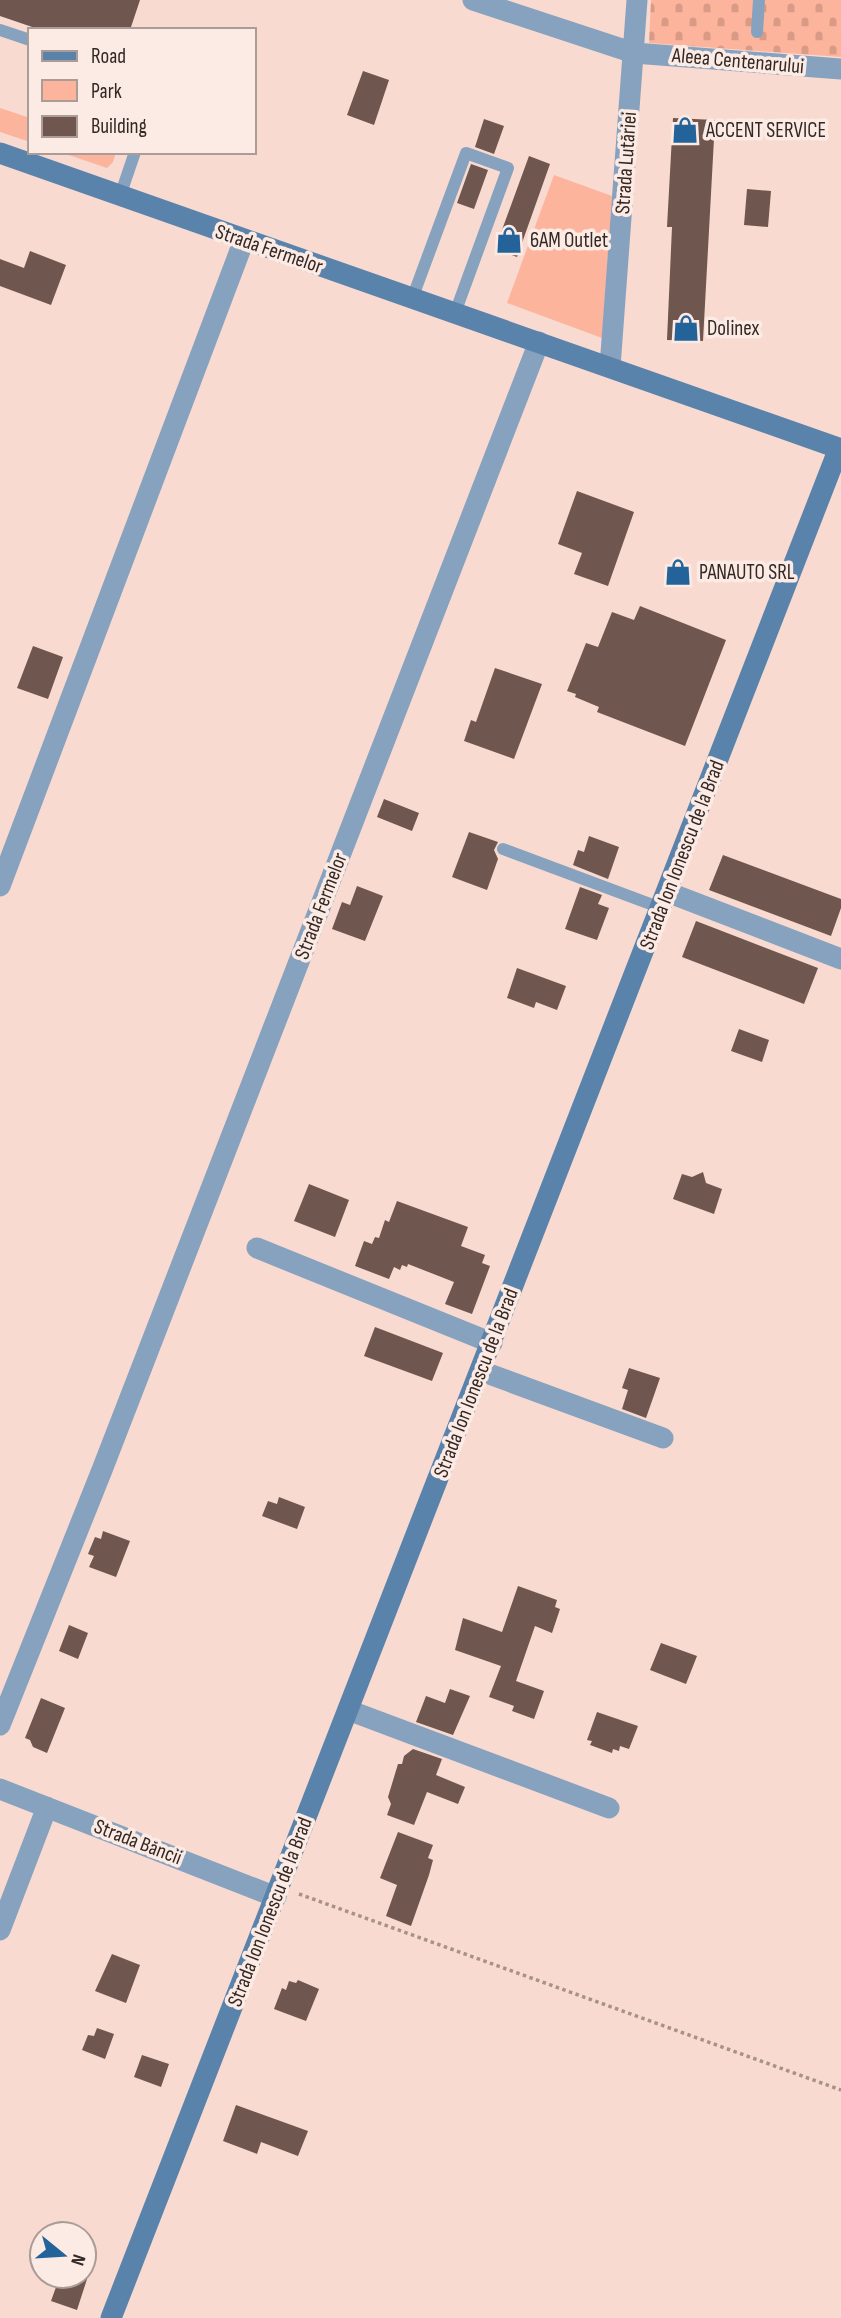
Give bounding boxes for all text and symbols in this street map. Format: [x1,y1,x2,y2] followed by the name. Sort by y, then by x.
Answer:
[28,28,256,154] legend
[670,43,805,79] street label: Aleea Centenarului
[91,44,126,69] text: Road
[91,79,122,104] text: Park
[610,111,642,215] street label: Strada Lutăriei
[91,114,147,139] text: Building
[670,115,700,145] shop icon: ACCENT SERVICE
[705,118,826,143] place label: ACCENT SERVICE
[212,219,326,279] street label: Strada Fermelor
[494,225,524,255] shop icon: 6AM Outlet
[530,228,608,253] place label: 6AM Outlet
[671,313,701,343] shop icon: Dolinex
[707,316,760,341] place label: Dolinex
[663,557,693,587] shop icon: PANAUTO SRL
[699,560,795,585] place label: PANAUTO SRL
[634,757,730,953] street label: Strada Ion Ionescu de la Brad
[289,849,353,963] street label: Strada Fermelor
[428,1285,524,1481] street label: Strada Ion Ionescu de la Brad
[91,1814,185,1870] street label: Strada Băncii
[222,1814,318,2010] street label: Strada Ion Ionescu de la Brad
[28,2220,98,2290] north arrow
[65,2251,90,2268] text: N

